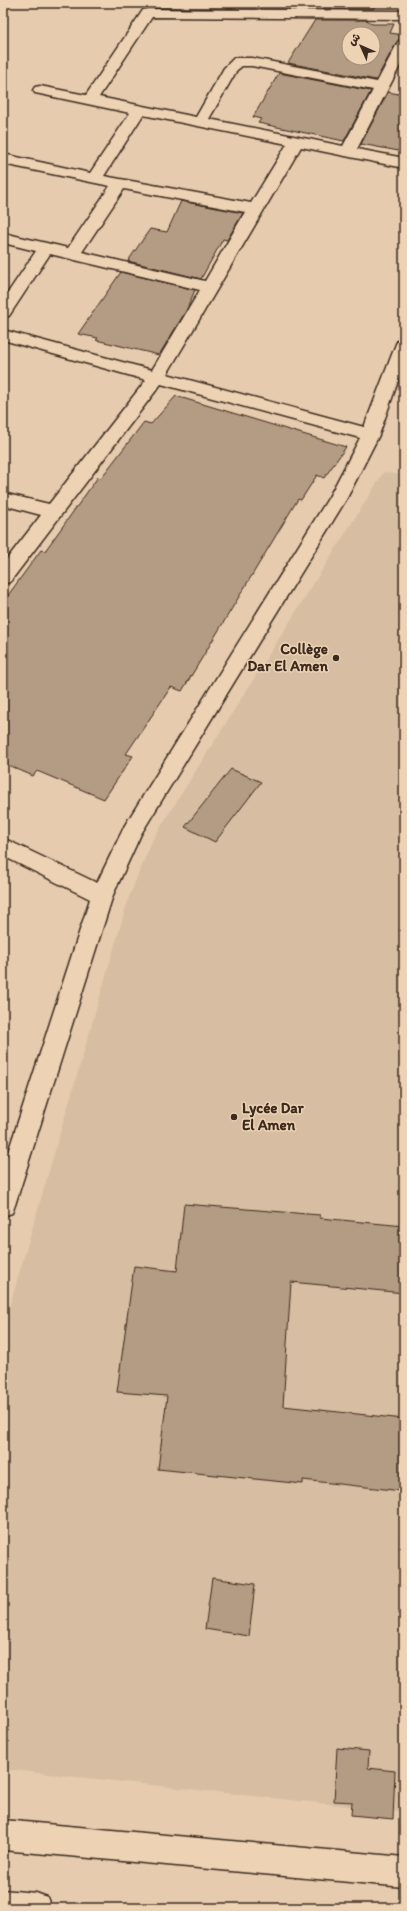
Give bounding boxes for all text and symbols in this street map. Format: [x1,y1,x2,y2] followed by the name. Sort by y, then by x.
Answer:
[341,26,381,66] north arrow
[345,30,363,48] text: ش
[247,640,329,675] place label: Collège Dar El Amen
[331,653,341,663] marker: Collège Dar El Amen
[242,1099,305,1134] place label: Lycée Dar El Amen
[229,1112,239,1122] marker: Lycée Dar El Amen

